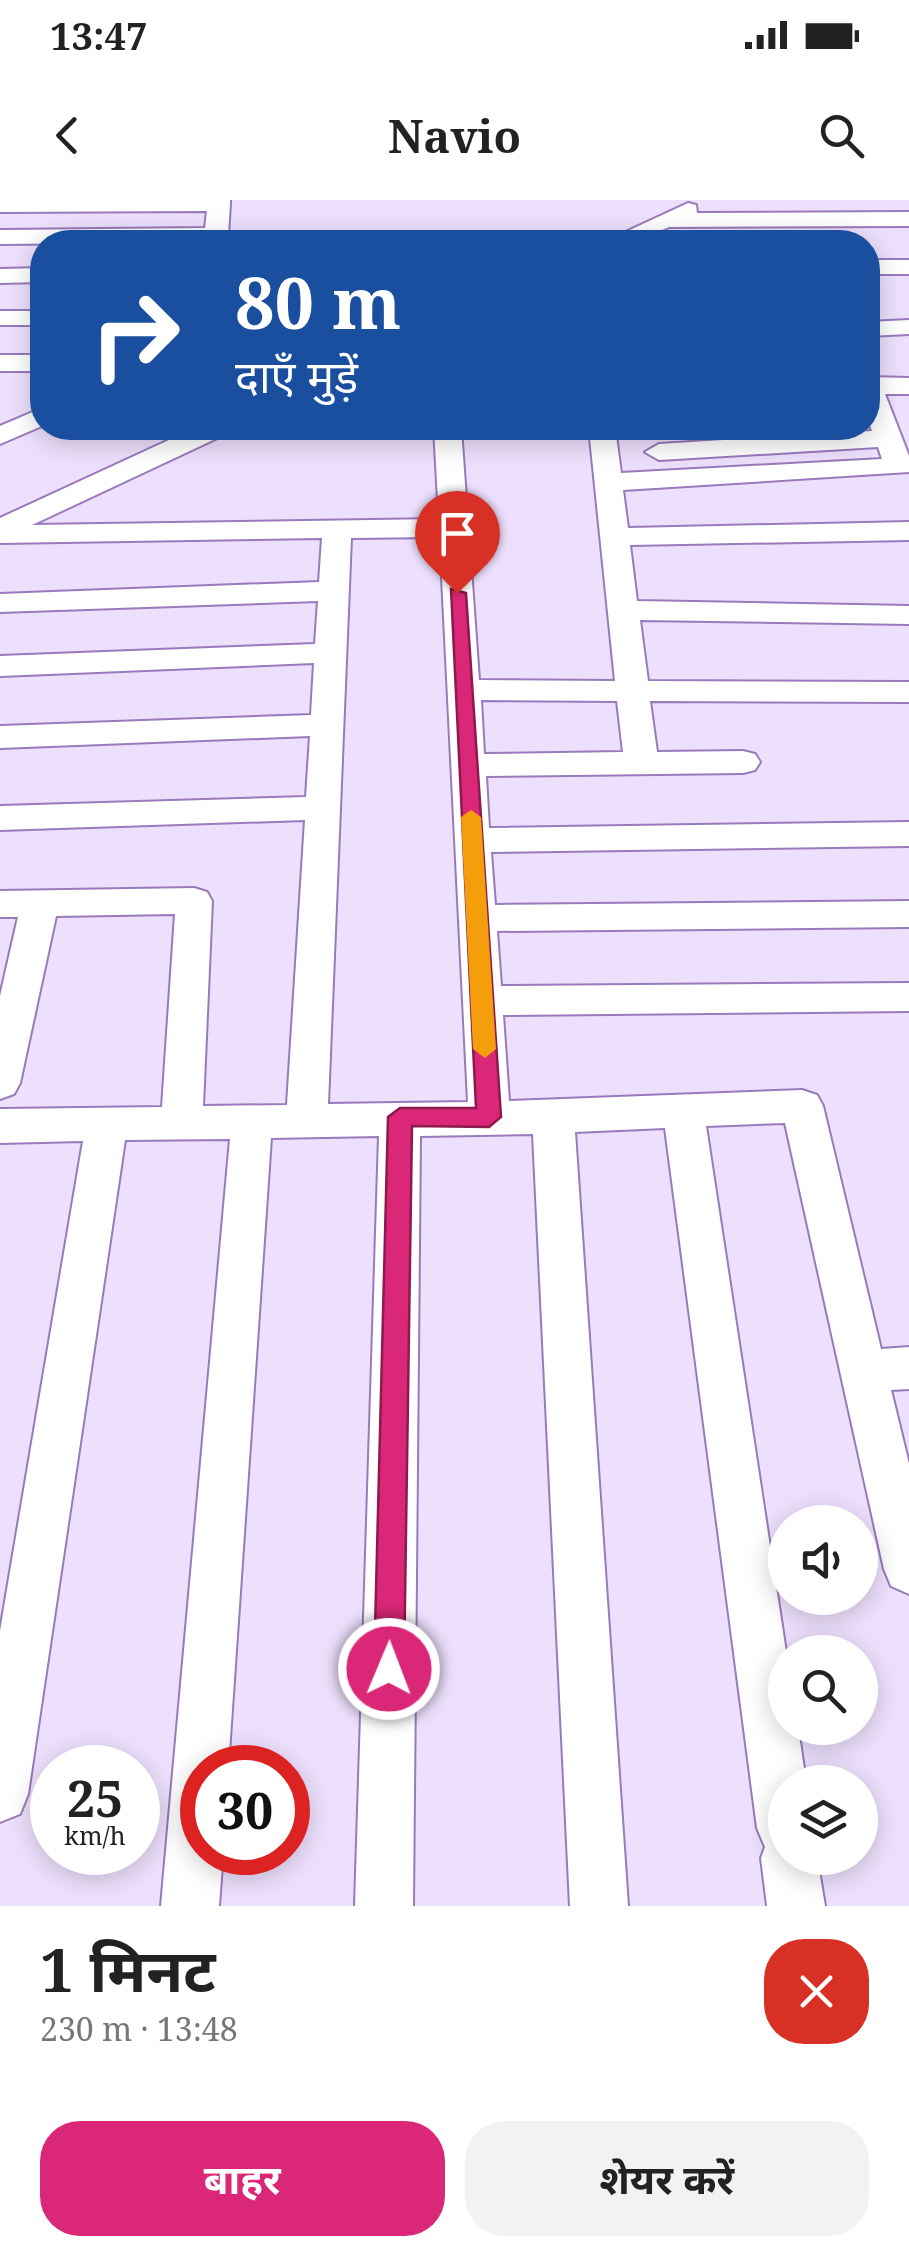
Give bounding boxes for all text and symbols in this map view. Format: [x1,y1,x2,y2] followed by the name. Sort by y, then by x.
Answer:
[50,9,147,61] text: 13:47
[388,105,521,166] text: Navio
[40,108,95,163] icon: back
[814,108,869,163] icon: search
[235,254,401,350] text: 80 m
[70,270,200,400] icon: right
[235,345,358,406] text: दाएँ मुड़ें
[415,491,500,594] pin
[430,506,485,561] icon: arrive
[768,1505,878,1875] map controls
[768,1505,878,1615] button: sound
[337,1617,441,1721] position arrow
[768,1635,878,1745] button: search
[180,1745,310,1875] speed limit sign: 30
[67,1764,123,1832] text: 25
[768,1765,878,1875] button: layers
[64,1818,126,1852] text: km/h
[40,1928,215,2010] text: 1 मिनट
[764,1939,869,2044] button: close
[40,2007,238,2050] text: 230 m · 13:48
[40,2121,445,2236] button: बाहर
[465,2121,869,2236] button: शेयर करें

